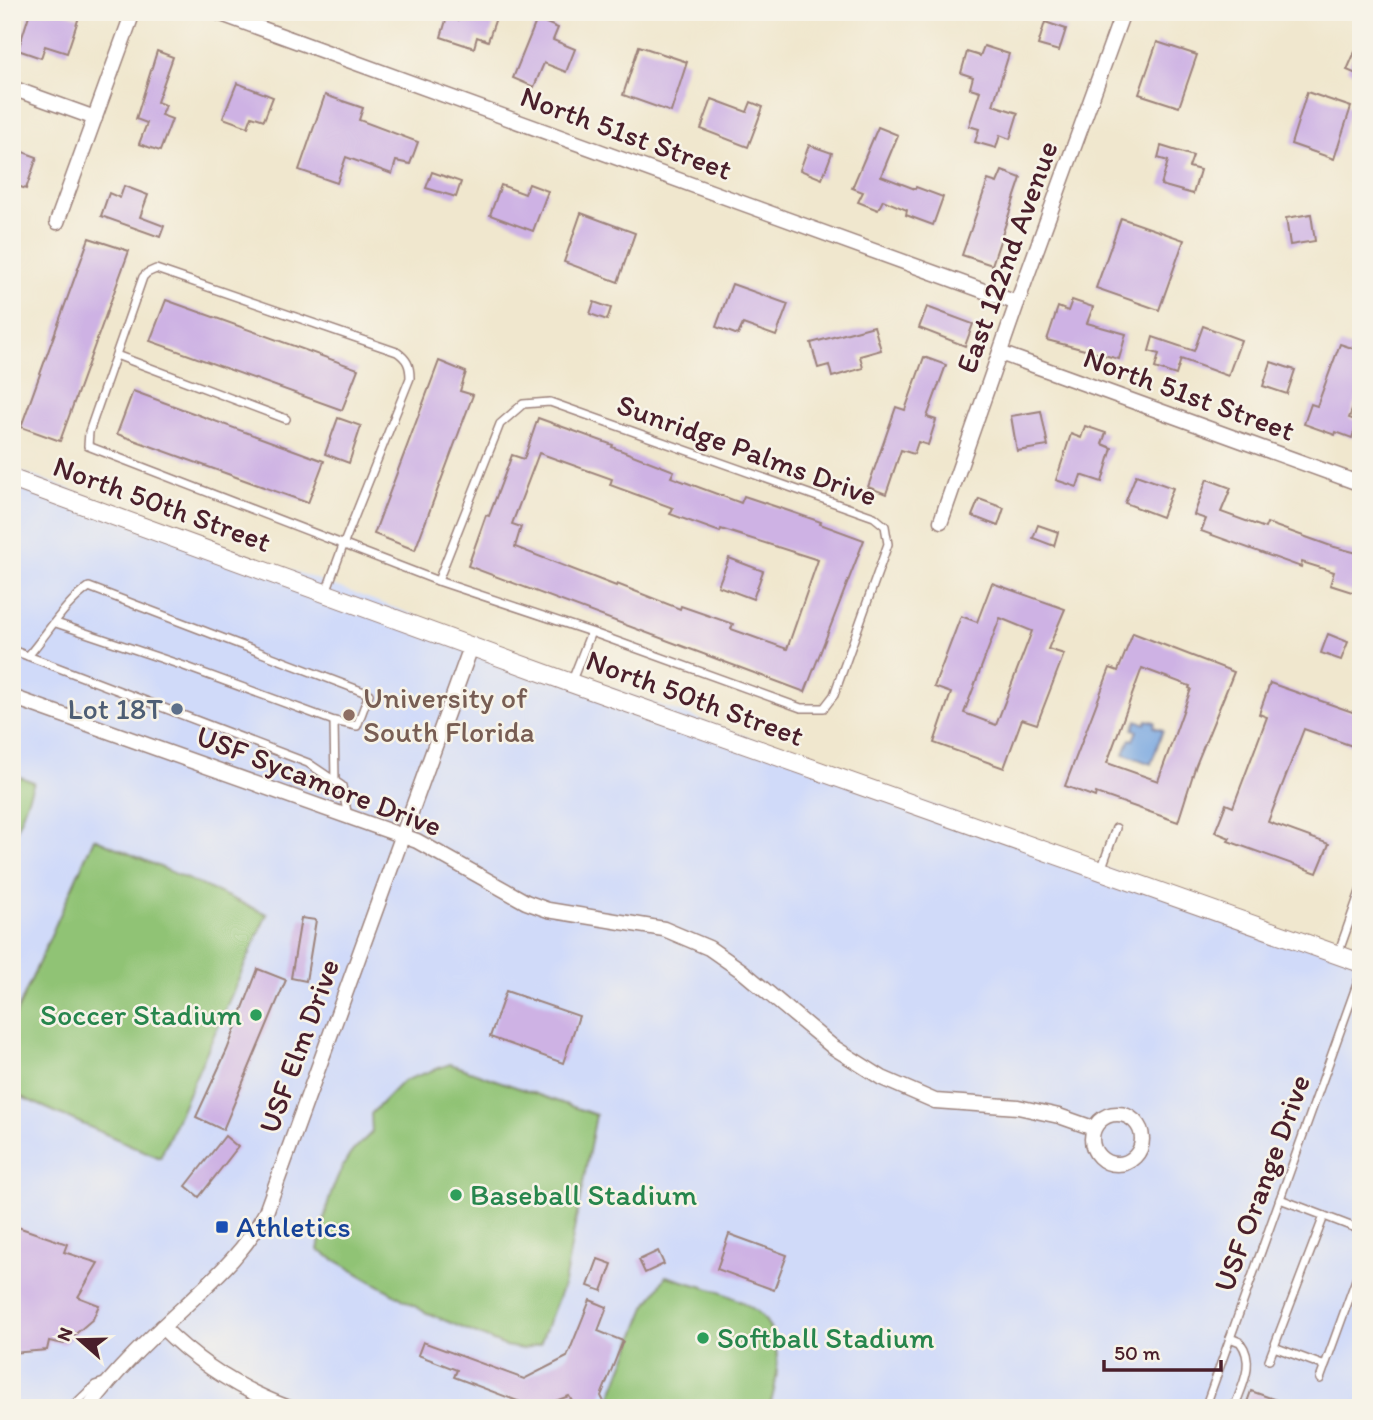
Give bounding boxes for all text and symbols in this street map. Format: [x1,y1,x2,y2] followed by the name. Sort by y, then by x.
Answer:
[515,77,737,188] street label: North 51st Street
[947,136,1066,378] street label: East 122nd Avenue
[1078,338,1300,449] street label: North 51st Street
[612,385,882,514] street label: Sunridge Palms Drive
[48,447,276,560] street label: North 50th Street
[581,641,809,754] street label: North 50th Street
[363,679,535,750] place label: University of South Florida
[67,690,163,727] place label: Lot 18T
[169,701,185,717] marker: Lot 18T
[341,707,357,723] marker: University of South Florida
[191,717,447,844] street label: USF Sycamore Drive
[250,954,347,1138] street label: USF Elm Drive
[40,996,242,1033] place label: Soccer Stadium
[248,1007,264,1023] marker: Soccer Stadium
[1205,1069,1318,1296] street label: USF Orange Drive
[470,1176,697,1213] place label: Baseball Stadium
[448,1187,464,1203] marker: Baseball Stadium
[236,1208,351,1245] place label: Athletics
[214,1219,230,1235] marker: Athletics
[46,1304,116,1374] north arrow
[717,1319,934,1356] place label: Softball Stadium
[51,1324,77,1344] text: N
[1104,1329,1221,1373] scale bar
[695,1330,711,1346] marker: Softball Stadium
[1114,1340,1161,1365] text: 50 m

